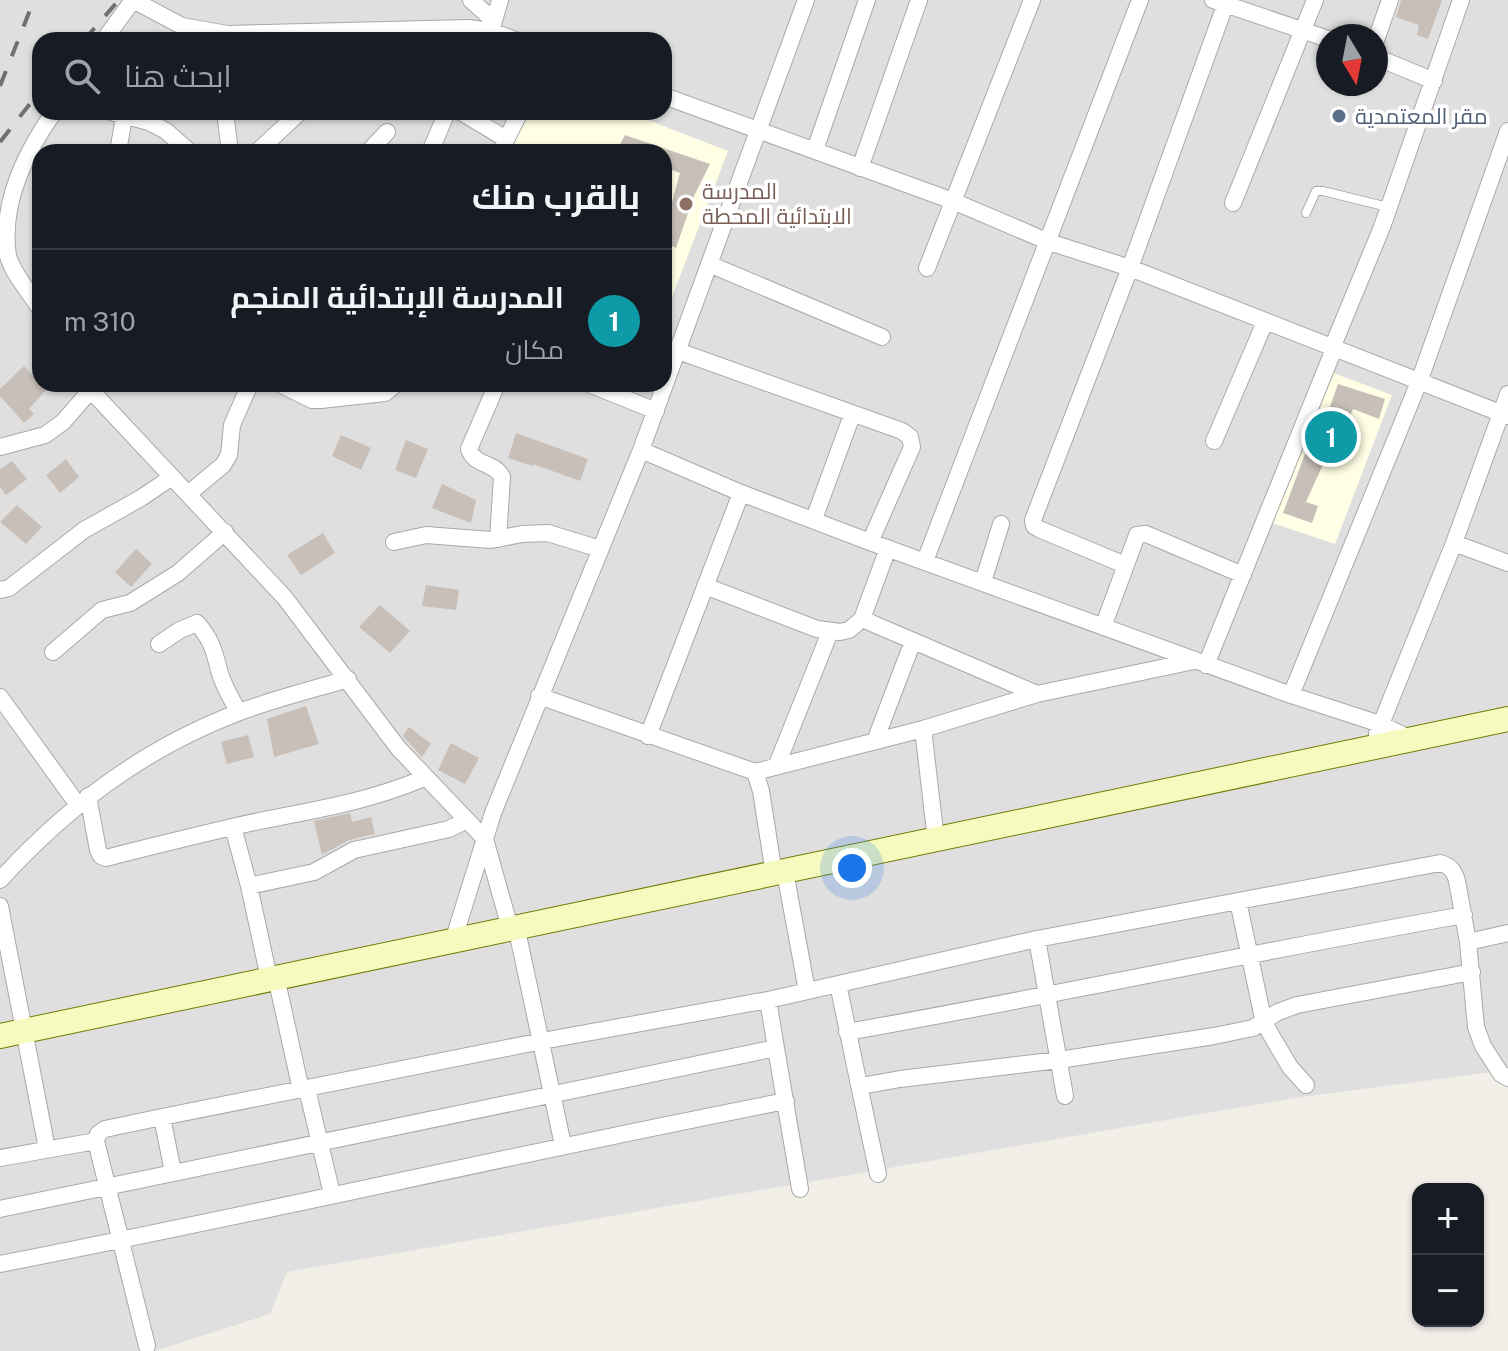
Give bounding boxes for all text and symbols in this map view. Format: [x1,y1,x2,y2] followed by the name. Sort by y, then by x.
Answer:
[1316,24,1388,96] north arrow
[32,32,672,120] search box
[60,54,104,98] icon: search
[124,58,232,94] text: ابحث هنا
[1355,103,1488,129] place label: مقر المعتمدية
[1330,107,1348,125] marker: مقر المعتمدية
[472,177,640,217] text: بالقرب منك
[702,178,852,229] place label: المدرسة الابتدائية المحطة
[677,195,695,213] marker: المدرسة الابتدائية المحطة
[230,279,564,315] text: المدرسة الإبتدائية المنجم
[64,306,136,337] text: 310 m
[608,306,620,337] text: 1
[505,334,564,365] text: مكان
[1305,407,1357,467] pin: 1
[832,848,872,888] your location
[1412,1183,1484,1327] map controls
[1412,1183,1484,1255] button: +
[1412,1255,1484,1327] button: −

